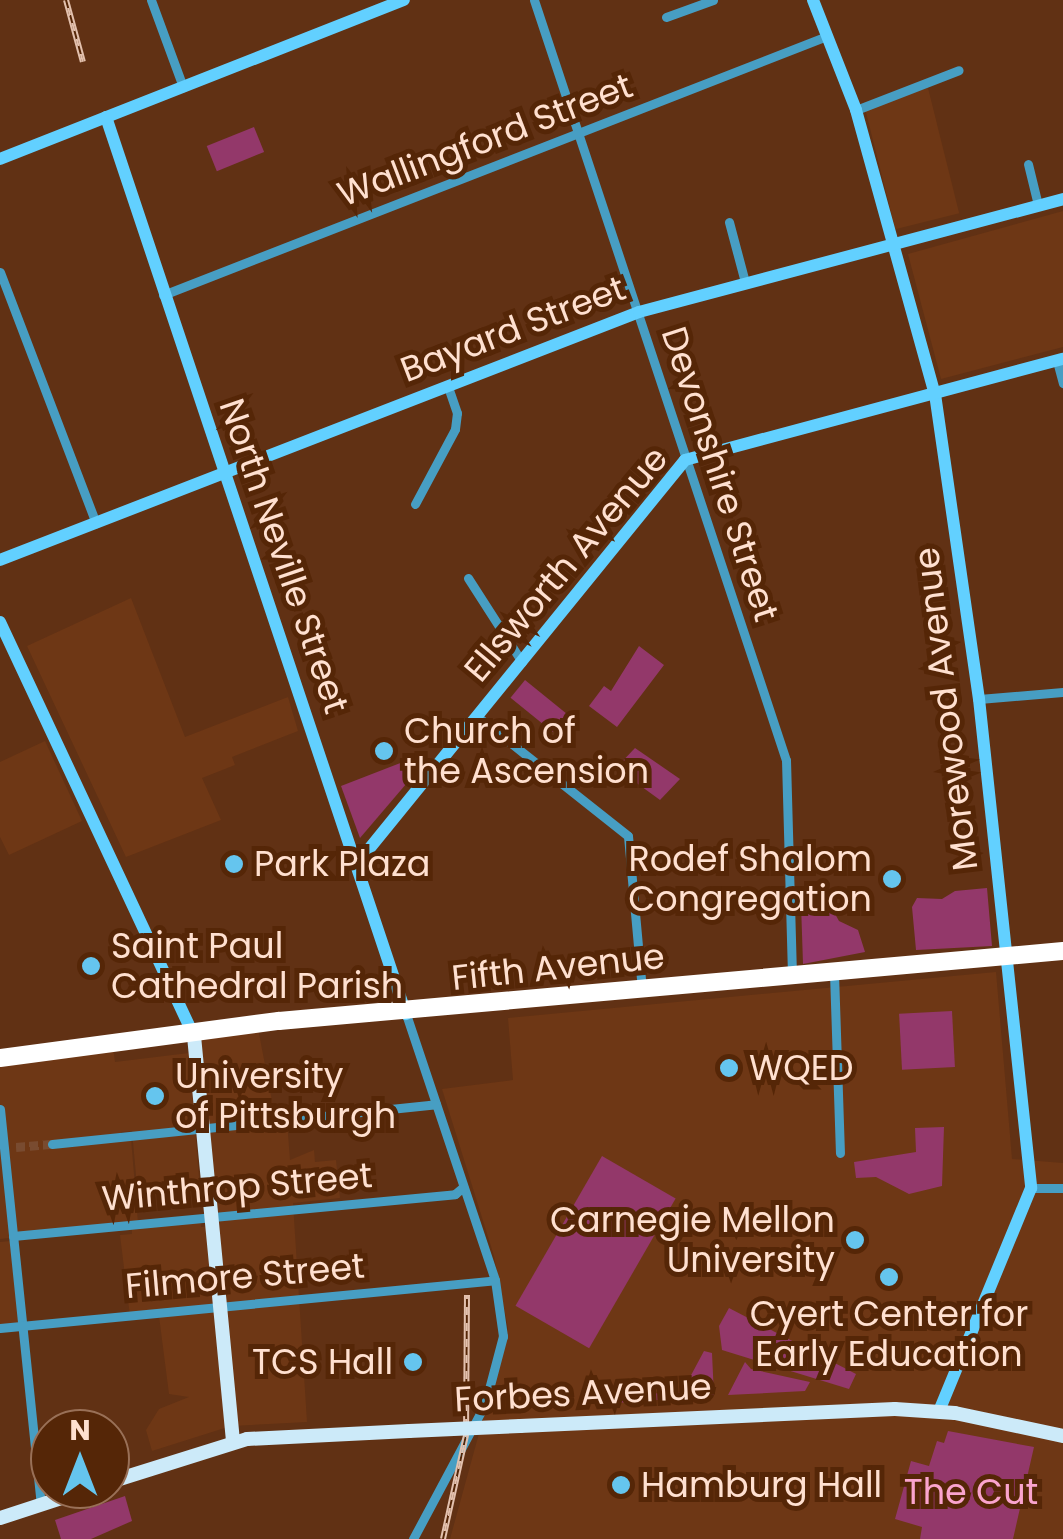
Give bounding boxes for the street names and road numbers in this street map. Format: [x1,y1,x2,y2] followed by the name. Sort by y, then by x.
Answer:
[332,64,638,216] street label: Wallingford Street
[395,267,631,391] street label: Bayard Street
[653,322,787,626] street label: Devonshire Street
[210,393,358,719] street label: North Neville Street
[456,438,676,690] street label: Ellsworth Avenue
[905,545,987,873] street label: Morewood Avenue
[450,935,666,999] street label: Fifth Avenue
[100,1154,374,1220] street label: Winthrop Street
[124,1245,366,1307] street label: Filmore Street
[453,1365,713,1421] street label: Forbes Avenue

